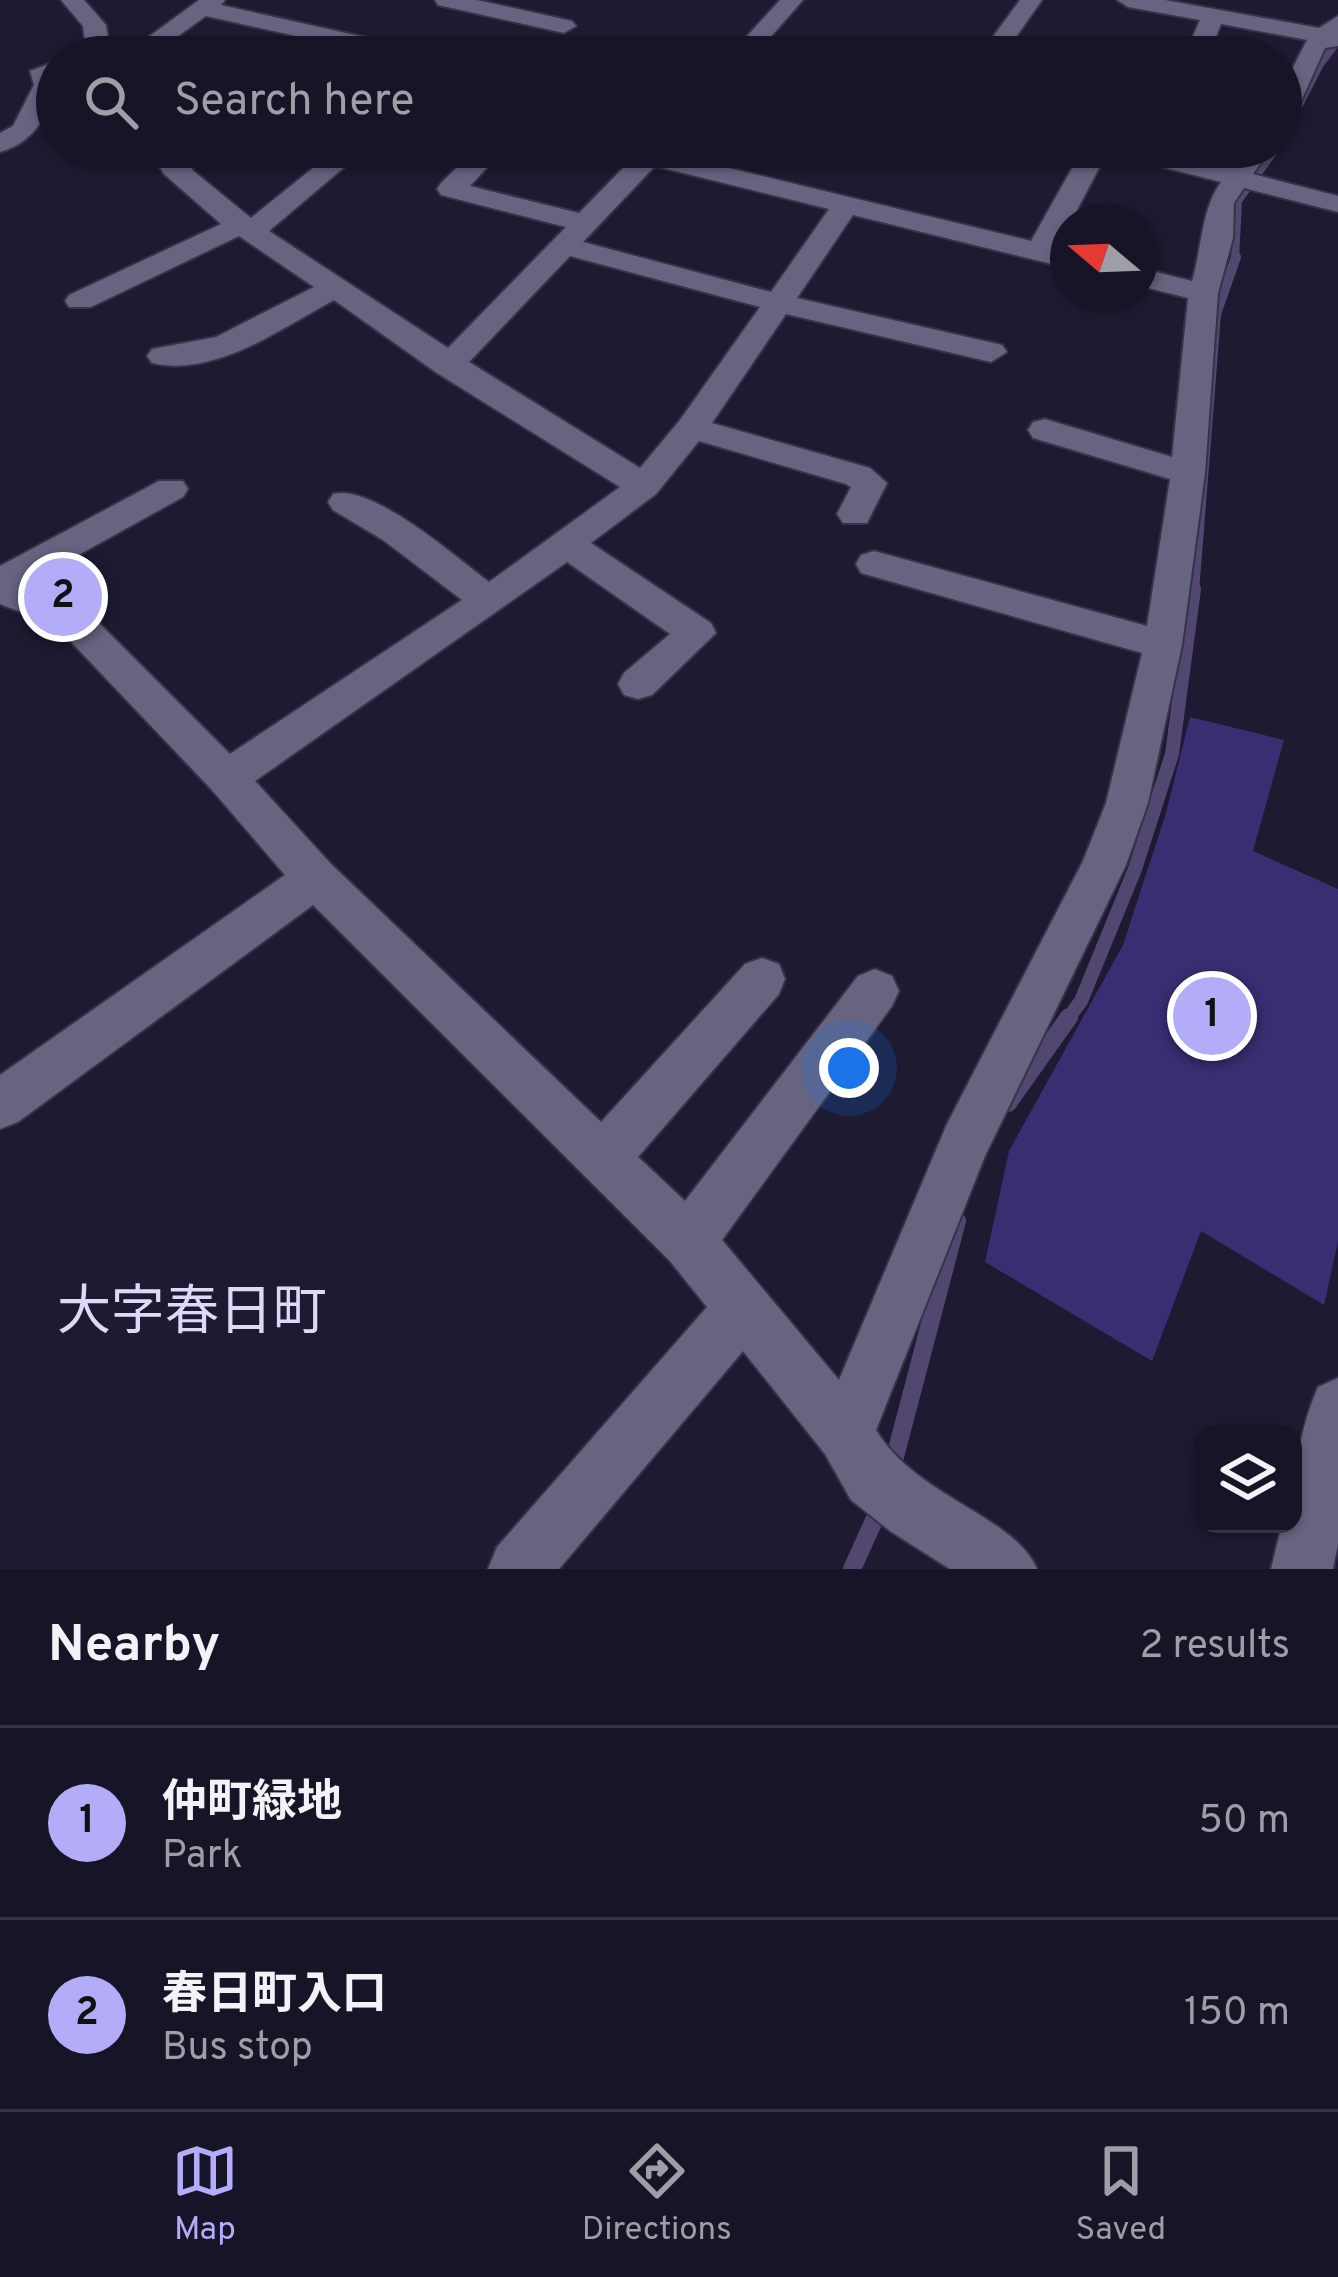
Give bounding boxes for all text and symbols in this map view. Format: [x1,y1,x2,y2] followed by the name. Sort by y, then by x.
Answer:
[36,36,1302,168] search box
[78,69,144,135] icon: search
[174,74,414,131] text: Search here
[1050,204,1158,312] north arrow
[24,552,102,642] pin: 2
[1173,971,1251,1061] pin: 1
[819,1038,879,1098] your location
[57,1281,327,1350] district label: 大字春日町
[1194,1425,1302,1533] map controls
[1194,1425,1302,1533] button: layers
[48,1615,220,1680] text: Nearby
[1139,1623,1290,1672] text: 2 results
[162,1776,342,1833] text: 仲町緑地
[79,1798,95,1847] text: 1
[1199,1798,1290,1847] text: 50 m
[162,1833,243,1882] text: Park
[162,1968,387,2025] text: 春日町入口
[75,1990,99,2039] text: 2
[1184,1990,1290,2039] text: 150 m
[162,2025,313,2074] text: Bus stop
[172,2138,238,2252] tab: Map
[582,2138,732,2252] tab: Directions
[1075,2138,1166,2252] tab: Saved

